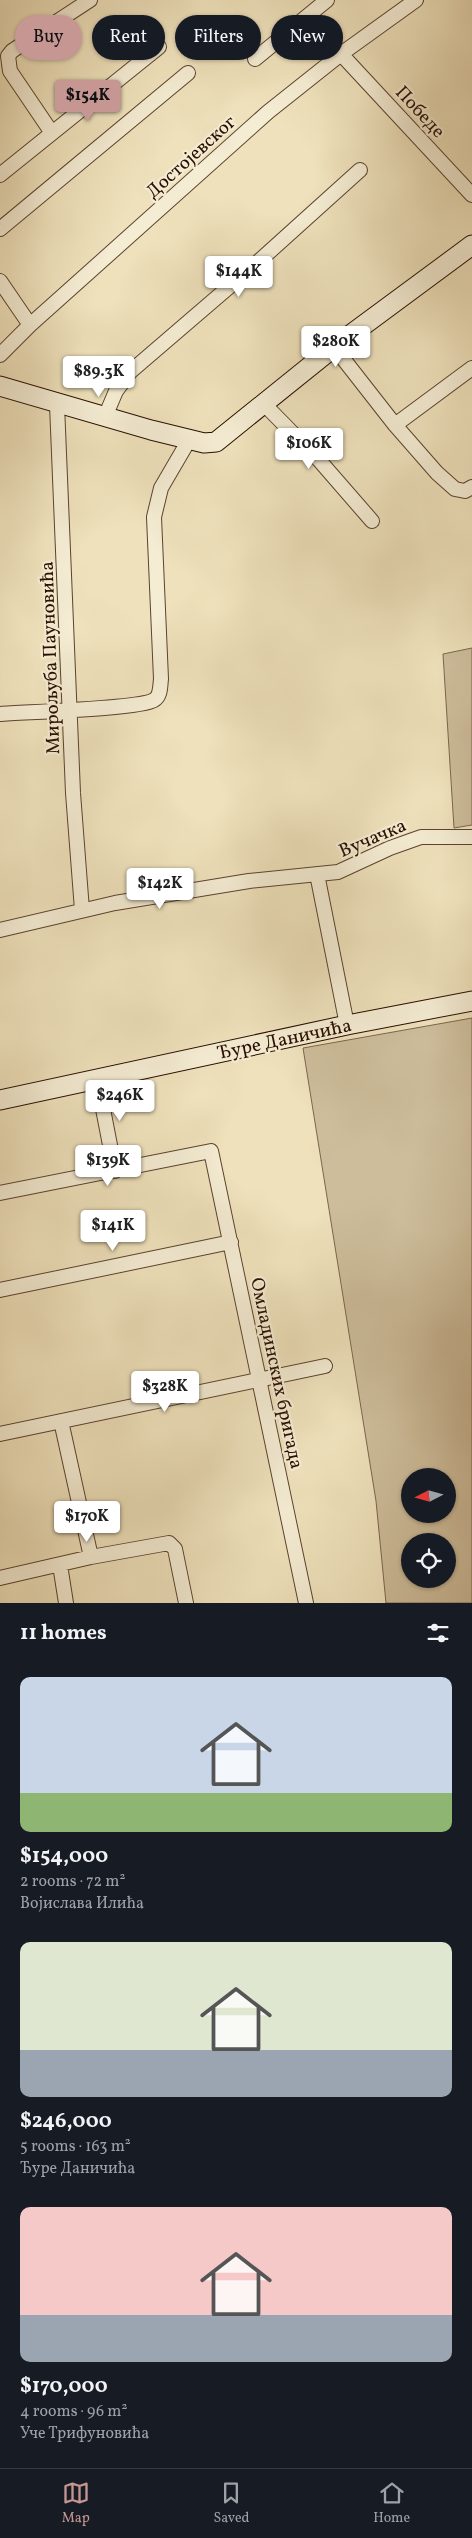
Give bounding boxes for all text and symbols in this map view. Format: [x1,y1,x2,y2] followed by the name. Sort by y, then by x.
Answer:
[15,15,82,60] chip: Buy
[92,15,165,60] chip: Rent
[175,15,261,60] chip: Filters
[271,15,343,60] chip: New
[53,80,123,122] pin: $154K
[389,80,451,144] street label: Победе
[66,85,110,107] text: $154K
[141,110,242,205] street label: Достојевског
[204,256,274,298] pin: $144K
[216,261,262,283] text: $144K
[301,326,371,368] pin: $280K
[312,331,360,353] text: $280K
[58,356,140,398] pin: $89.3K
[74,361,124,383] text: $89.3K
[274,428,344,470] pin: $106K
[286,433,332,455] text: $106K
[35,561,67,755] street label: Мирољуба Пауновића
[335,813,411,865] street label: Вучачка
[125,868,195,910] pin: $142K
[138,873,182,895] text: $142K
[215,1013,354,1067] street label: Ђуре Даничића
[85,1080,155,1122] pin: $246K
[96,1085,144,1107] text: $246K
[73,1144,143,1187] pin: $139K
[86,1150,130,1172] text: $139K
[78,1210,148,1252] pin: $141K
[91,1215,135,1237] text: $141K
[243,1275,309,1472] street label: Омладинских бригада
[130,1370,200,1413] pin: $328K
[142,1376,188,1398] text: $328K
[401,1468,456,1522] north arrow
[401,1468,456,1588] map controls
[52,1500,122,1543] pin: $170K
[65,1506,109,1528] text: $170K
[401,1533,456,1588] button: locate
[20,1619,107,1648] text: 11 homes
[424,1619,452,1647] icon: filters
[191,1709,281,1799] icon: home
[20,1842,108,1871] text: $154,000
[20,1871,125,1893] text: 2 rooms · 72 m²
[20,1893,144,1915] text: Војислава Илића
[191,1974,281,2064] icon: home
[20,2107,112,2136] text: $246,000
[20,2136,131,2158] text: 5 rooms · 163 m²
[20,2158,135,2180] text: Ђуре Даничића
[191,2239,281,2329] icon: home
[20,2372,108,2401] text: $170,000
[20,2401,127,2423] text: 4 rooms · 96 m²
[20,2423,149,2445] text: Уче Трифуновића
[62,2479,90,2528] tab: Map
[213,2479,250,2528] tab: Saved
[373,2479,410,2528] tab: Home

